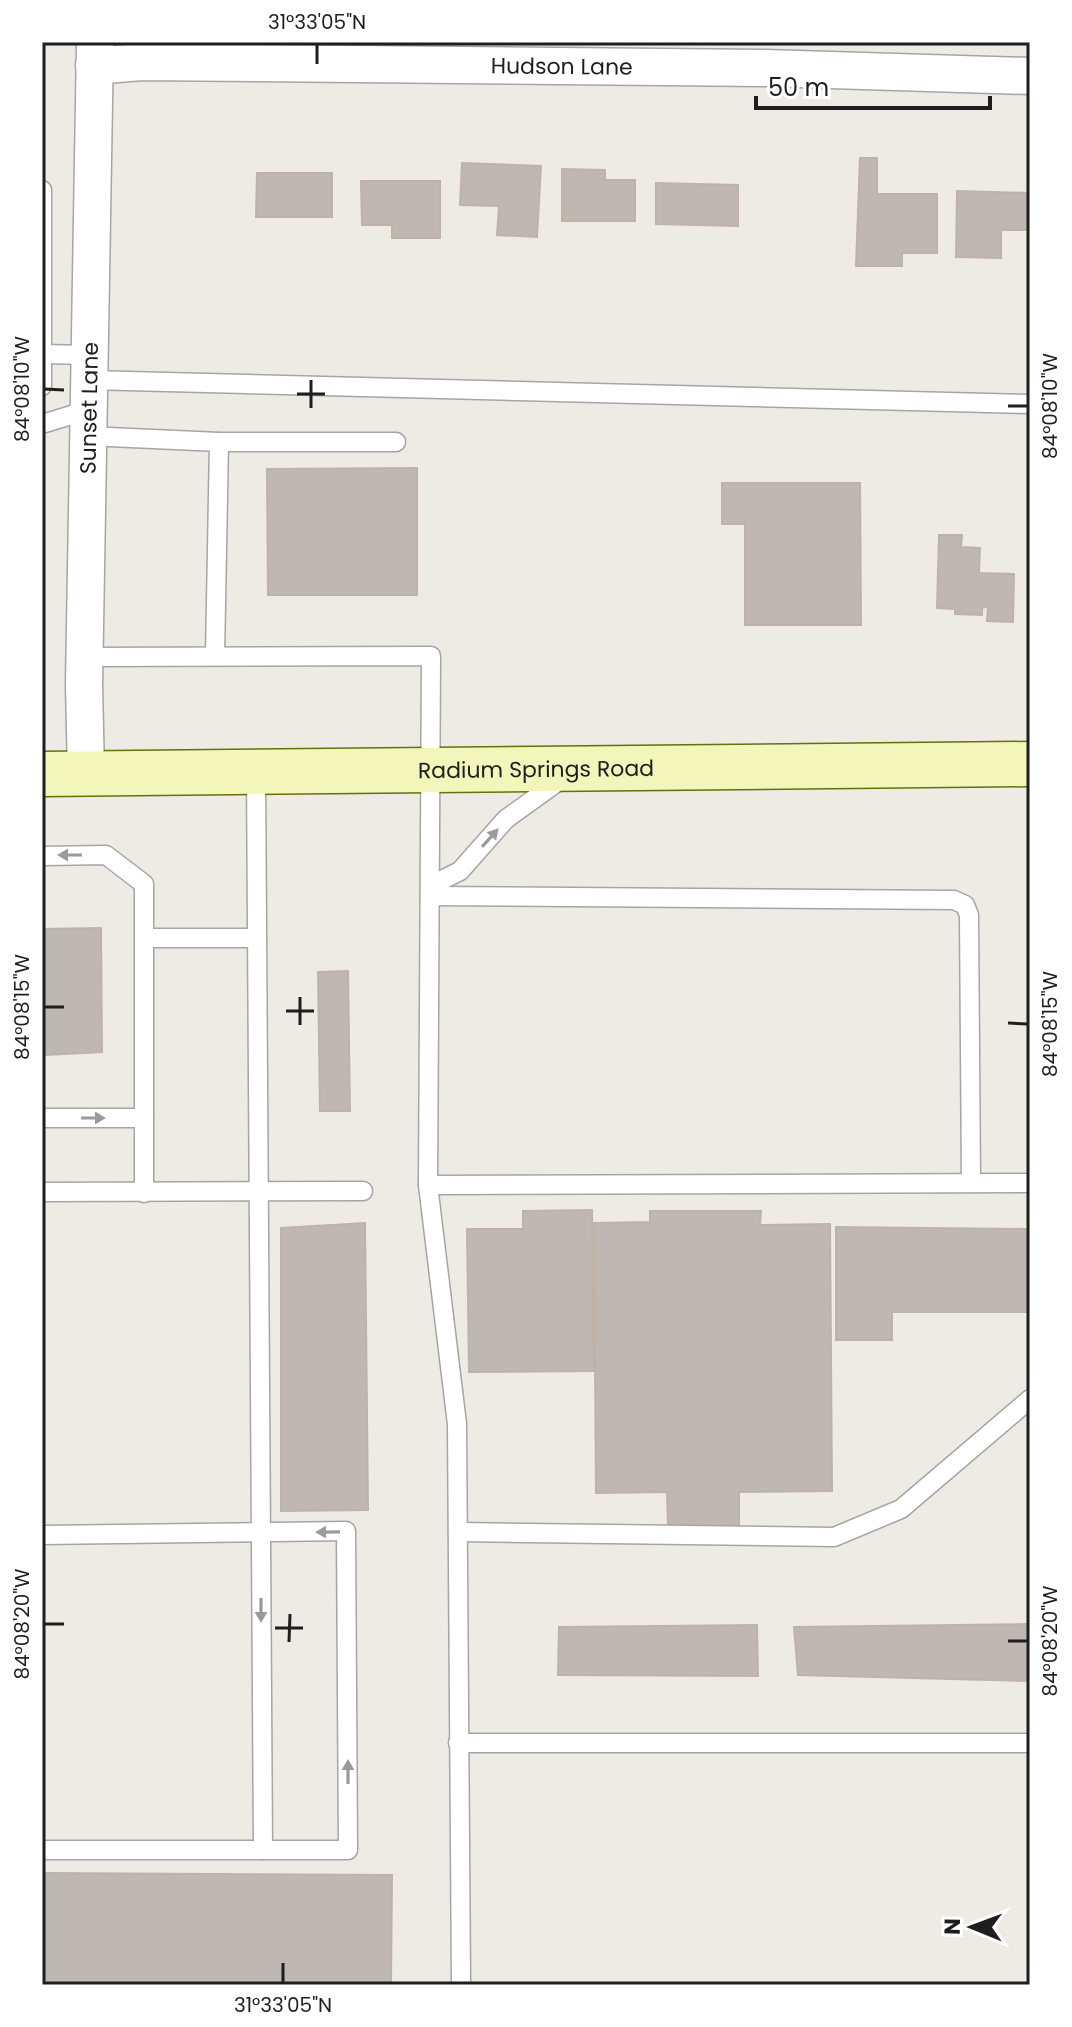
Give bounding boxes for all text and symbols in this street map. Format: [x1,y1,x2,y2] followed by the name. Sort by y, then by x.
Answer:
[268,8,366,36] text: 31°33'05"N
[491,50,633,82] street label: Hudson Lane
[756,60,990,110] scale bar
[768,71,829,104] text: 50 m
[8,335,36,442] text: 84°08'10"W
[72,342,105,474] street label: Sunset Lane
[1036,352,1064,459] text: 84°08'10"W
[418,752,654,786] street label: Radium Springs Road
[480,829,498,848] one-way arrow
[57,849,82,862] one-way arrow
[8,953,36,1060] text: 84°08'15"W
[1036,970,1064,1077] text: 84°08'15"W
[81,1112,106,1124] one-way arrow
[315,1525,340,1538] one-way arrow
[8,1568,36,1680] text: 84°08'20"W
[1036,1585,1064,1697] text: 84°08'20"W
[255,1598,267,1623] one-way arrow
[342,1759,354,1784] one-way arrow
[932,1887,1012,1967] north arrow
[937,1918,968,1935] text: N
[234,1991,332,2019] text: 31°33'05"N

